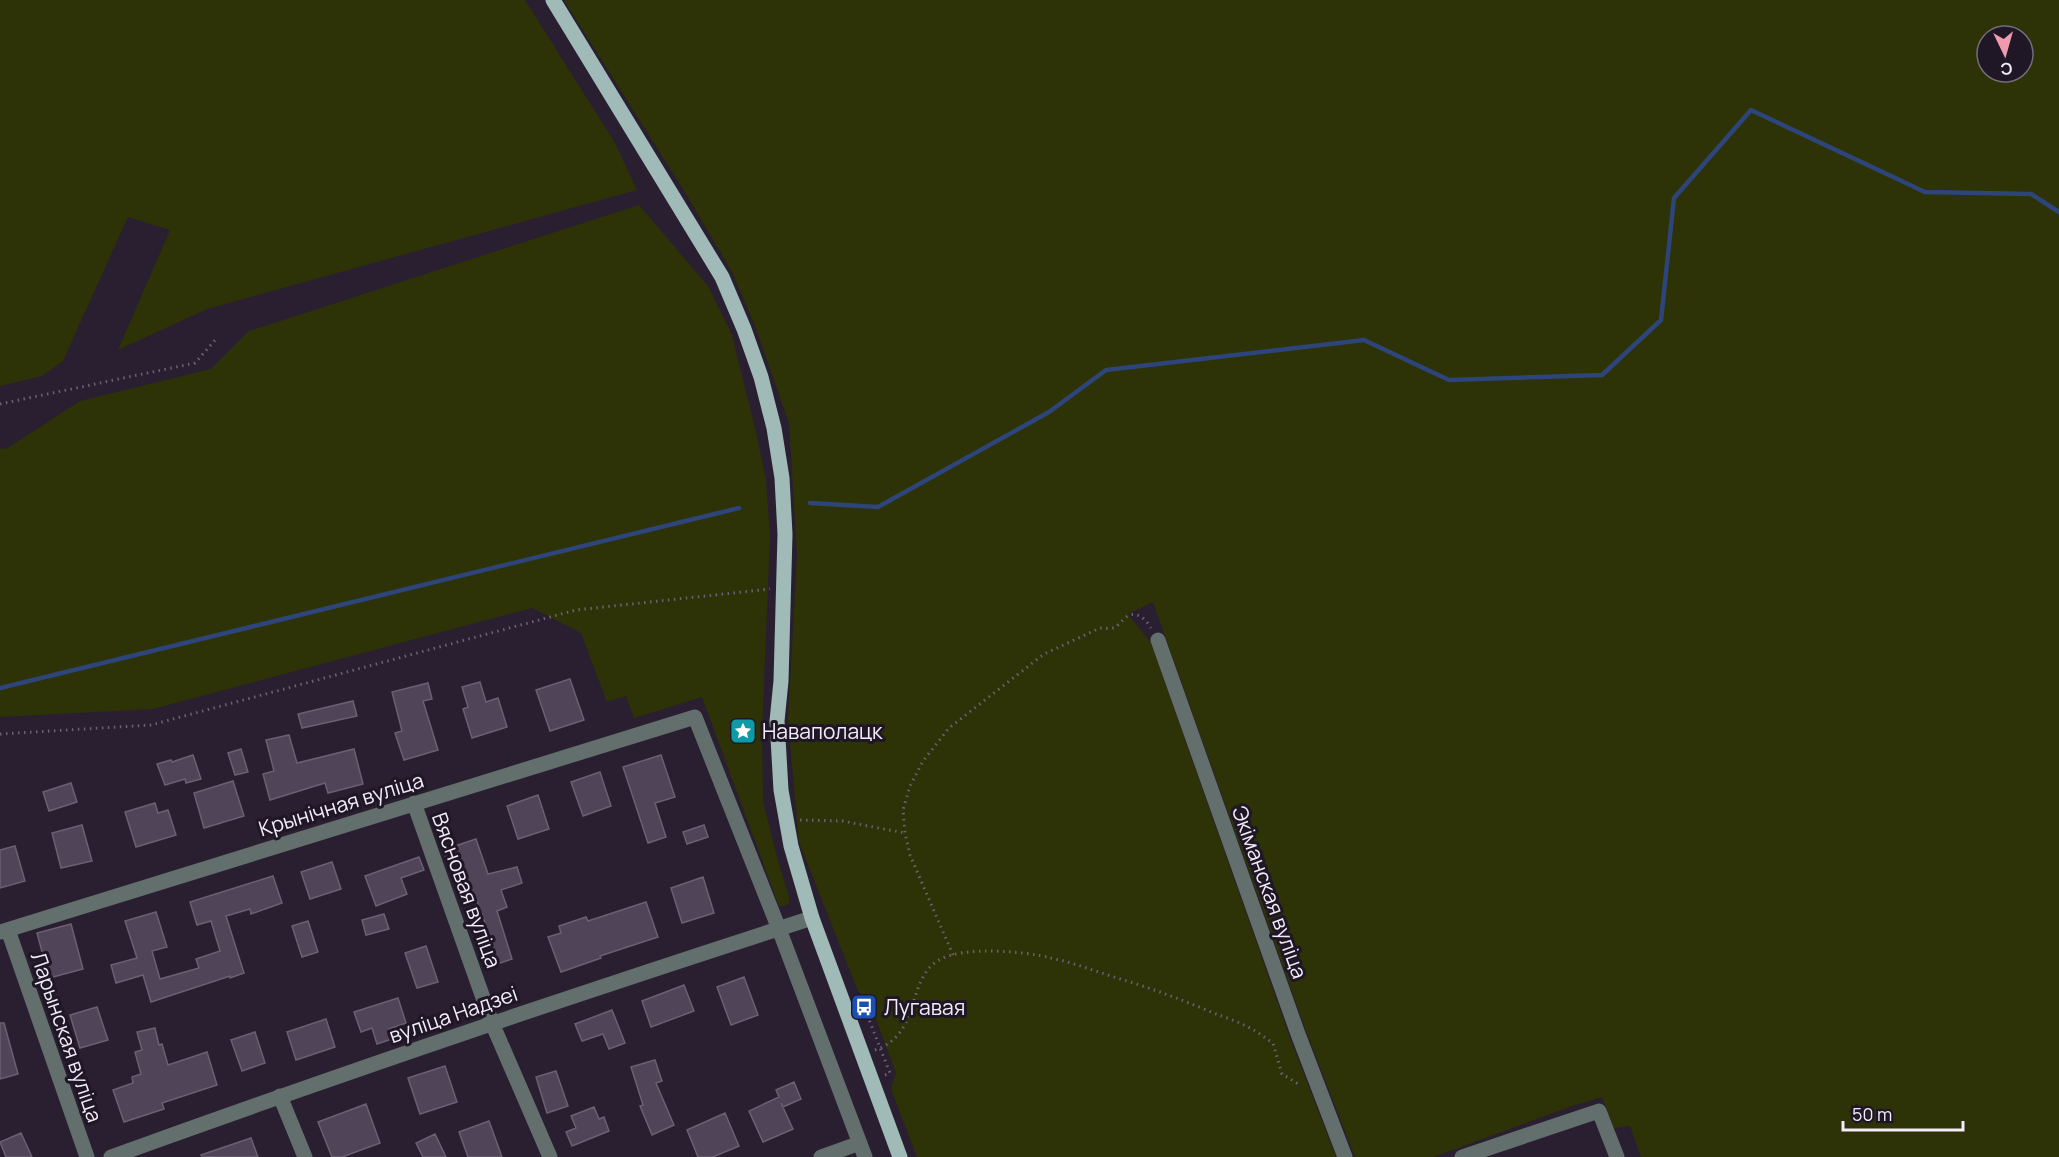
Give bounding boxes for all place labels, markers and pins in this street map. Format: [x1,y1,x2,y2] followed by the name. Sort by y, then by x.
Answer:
[728,716,758,746] place icon: Наваполацк
[762,717,883,745] place label: Наваполацк
[849,992,879,1022] bus stop icon: Лугавая
[884,993,965,1021] place label: Лугавая

